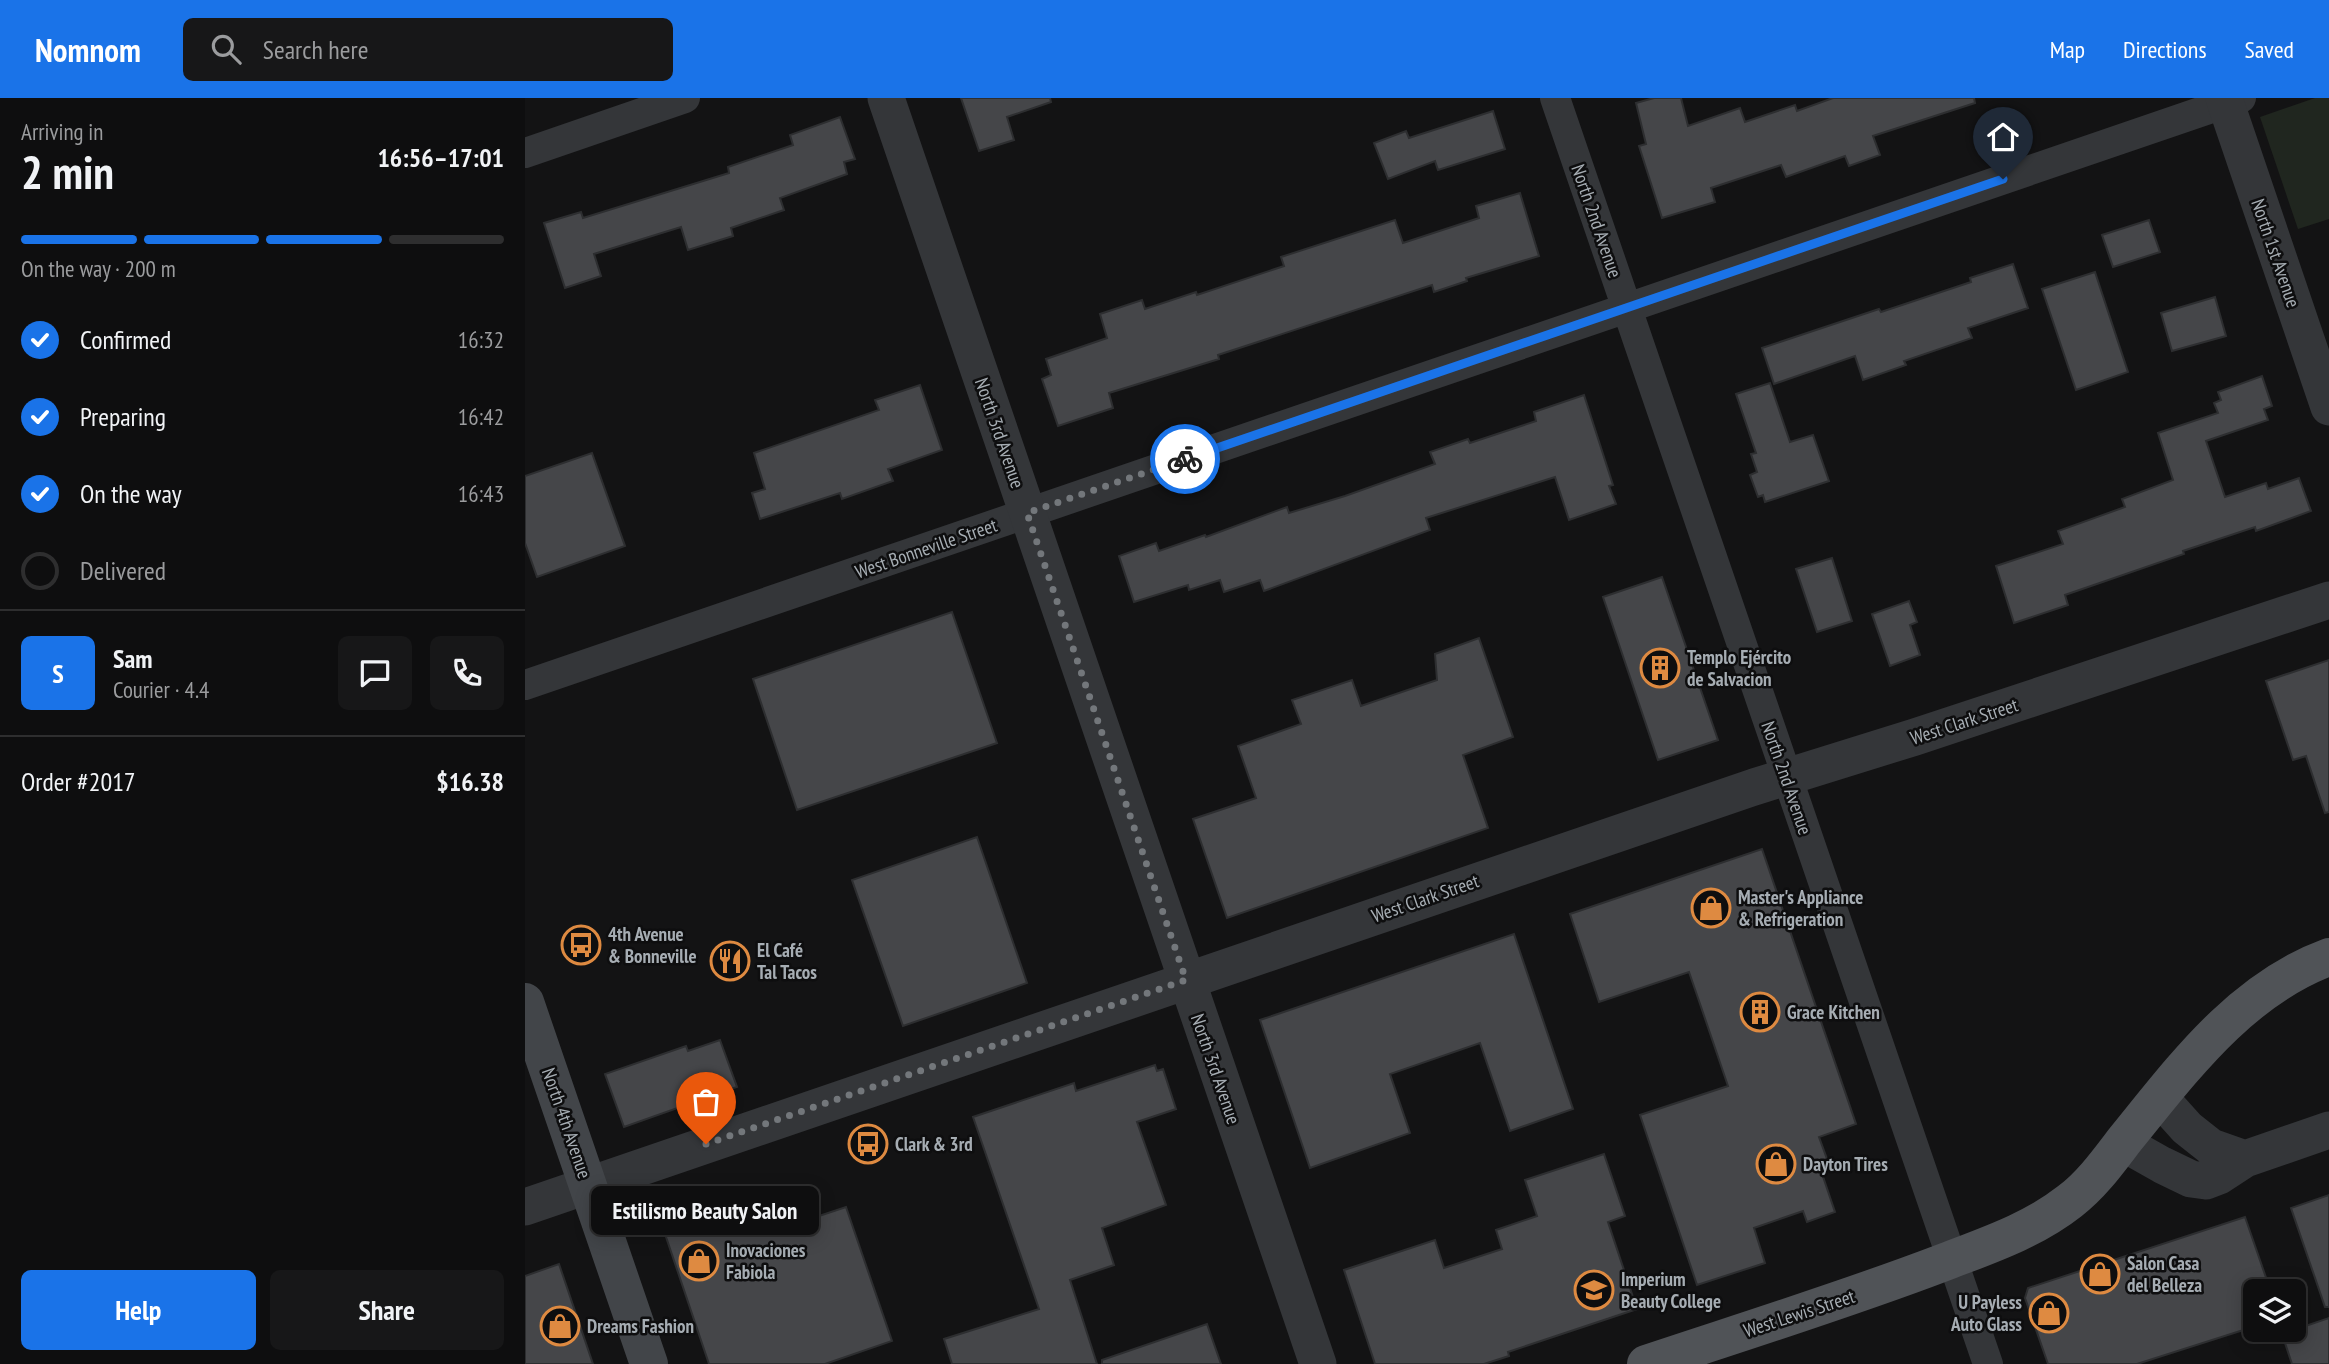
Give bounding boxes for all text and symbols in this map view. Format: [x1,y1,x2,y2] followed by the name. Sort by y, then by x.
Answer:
[183,18,673,81] search box
[35,28,141,71] text: Nomnom
[207,30,245,68] icon: search
[263,33,368,66] text: Search here
[2050,34,2085,65] text: Map
[2123,34,2207,65] text: Directions
[2245,34,2294,65] text: Saved
[1973,107,2033,179] pin
[21,117,103,146] text: Arriving in
[1984,118,2022,156] icon: home
[377,141,504,174] text: 16:56–17:01
[21,142,114,202] text: 2 min
[1566,161,1628,281] street label: North 2nd Avenue
[2246,195,2306,311] street label: North 1st Avenue
[21,254,176,283] text: On the way · 200 m
[21,321,59,359] icon: check
[80,323,171,356] text: Confirmed
[458,325,504,354] text: 16:32
[970,375,1030,492] street label: North 3rd Avenue
[21,398,59,436] icon: check
[80,400,166,433] text: Preparing
[458,402,504,431] text: 16:42
[1150,424,1220,494] courier
[1166,440,1204,478] icon: bike
[21,475,59,513] icon: check
[80,477,182,510] text: On the way
[458,479,504,508] text: 16:43
[852,512,1001,584] street label: West Bonneville Street
[80,554,166,587] text: Delivered
[338,636,412,710] button: chat
[430,636,504,710] button: phone
[113,642,152,675] text: Sam
[1687,645,1791,691] place label: Templo Ejército de Salvacion
[1639,647,1681,689] building icon: Templo Ejército de Salvacion
[52,657,64,690] text: S
[113,675,209,704] text: Courier · 4.4
[1907,692,2022,750] street label: West Clark Street
[1756,718,1818,838] street label: North 2nd Avenue
[21,765,136,798] text: Order #2017
[436,765,504,798] text: $16.38
[1368,868,1482,928] street label: West Clark Street
[1738,885,1864,931] place label: Master's Appliance & Refrigeration
[1690,887,1732,929] shop icon: Master's Appliance & Refrigeration
[608,922,697,968] place label: 4th Avenue & Bonneville
[560,924,602,966] bus stop icon: 4th Avenue & Bonneville
[757,938,817,984] place label: El Café Tal Tacos
[709,940,751,982] restaurant icon: El Café Tal Tacos
[1739,991,1781,1033] building icon: Grace Kitchen
[1787,1000,1880,1024] place label: Grace Kitchen
[1186,1011,1246,1128] street label: North 3rd Avenue
[537,1065,597,1182] street label: North 4th Avenue
[676,1072,736,1144] pin
[687,1083,725,1121] icon: bag
[847,1123,889,1165] bus stop icon: Clark & 3rd
[895,1132,973,1156] place label: Clark & 3rd
[1755,1143,1797,1185] shop icon: Dayton Tires
[1803,1152,1888,1176] place label: Dayton Tires
[592,1186,820,1235] callout: Estilismo Beauty Salon
[613,1196,797,1225] text: Estilismo Beauty Salon
[726,1238,806,1284] place label: Inovaciones Fabiola
[678,1240,720,1282] shop icon: Inovaciones Fabiola
[2127,1251,2202,1297] place label: Salon Casa del Belleza
[2079,1253,2121,1295] shop icon: Salon Casa del Belleza
[1621,1267,1721,1313] place label: Imperium Beauty College
[1573,1269,1615,1311] school or university icon: Imperium Beauty College
[21,1270,256,1350] button: Help
[270,1270,504,1350] button: Share
[2243,1279,2306,1342] map controls
[2243,1279,2306,1342] button: layers
[1740,1284,1858,1342] street label: West Lewis Street
[1950,1290,2022,1336] place label: U Payless Auto Glass
[2028,1292,2070,1334] shop icon: U Payless Auto Glass
[539,1305,581,1347] shop icon: Dreams Fashion
[587,1314,694,1338] place label: Dreams Fashion

